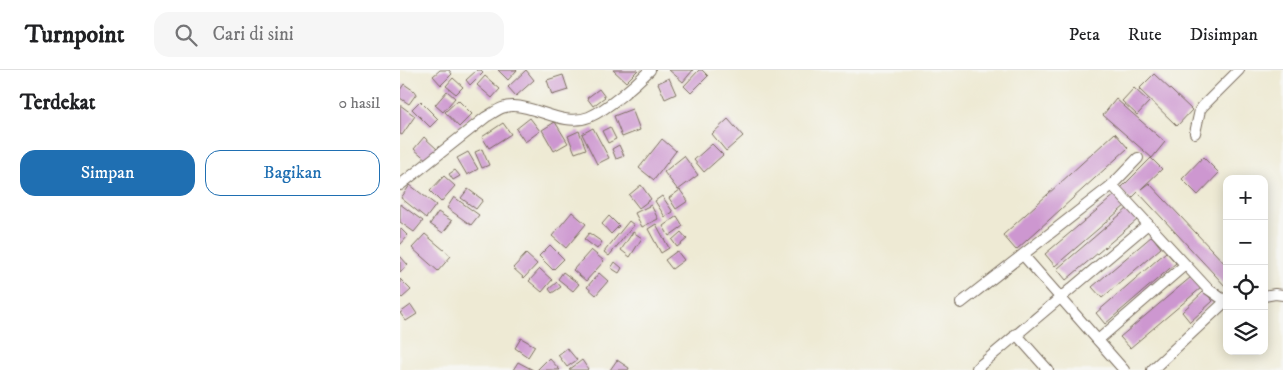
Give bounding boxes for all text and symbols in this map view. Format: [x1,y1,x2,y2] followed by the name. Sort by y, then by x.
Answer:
[154,12,504,57] search box
[25,20,124,50] text: Turnpoint
[172,21,200,49] icon: search
[212,23,294,46] text: Cari di sini
[1069,24,1100,46] text: Peta
[1128,24,1162,46] text: Rute
[1190,24,1258,46] text: Disimpan
[20,90,95,116] text: Terdekat
[339,93,380,113] text: 0 hasil
[20,150,195,196] button: Simpan
[205,150,380,196] button: Bagikan
[1223,175,1268,355] map controls
[1223,175,1268,220] button: +
[1223,220,1268,265] button: −
[1223,265,1268,310] button: locate
[1223,310,1268,355] button: layers

